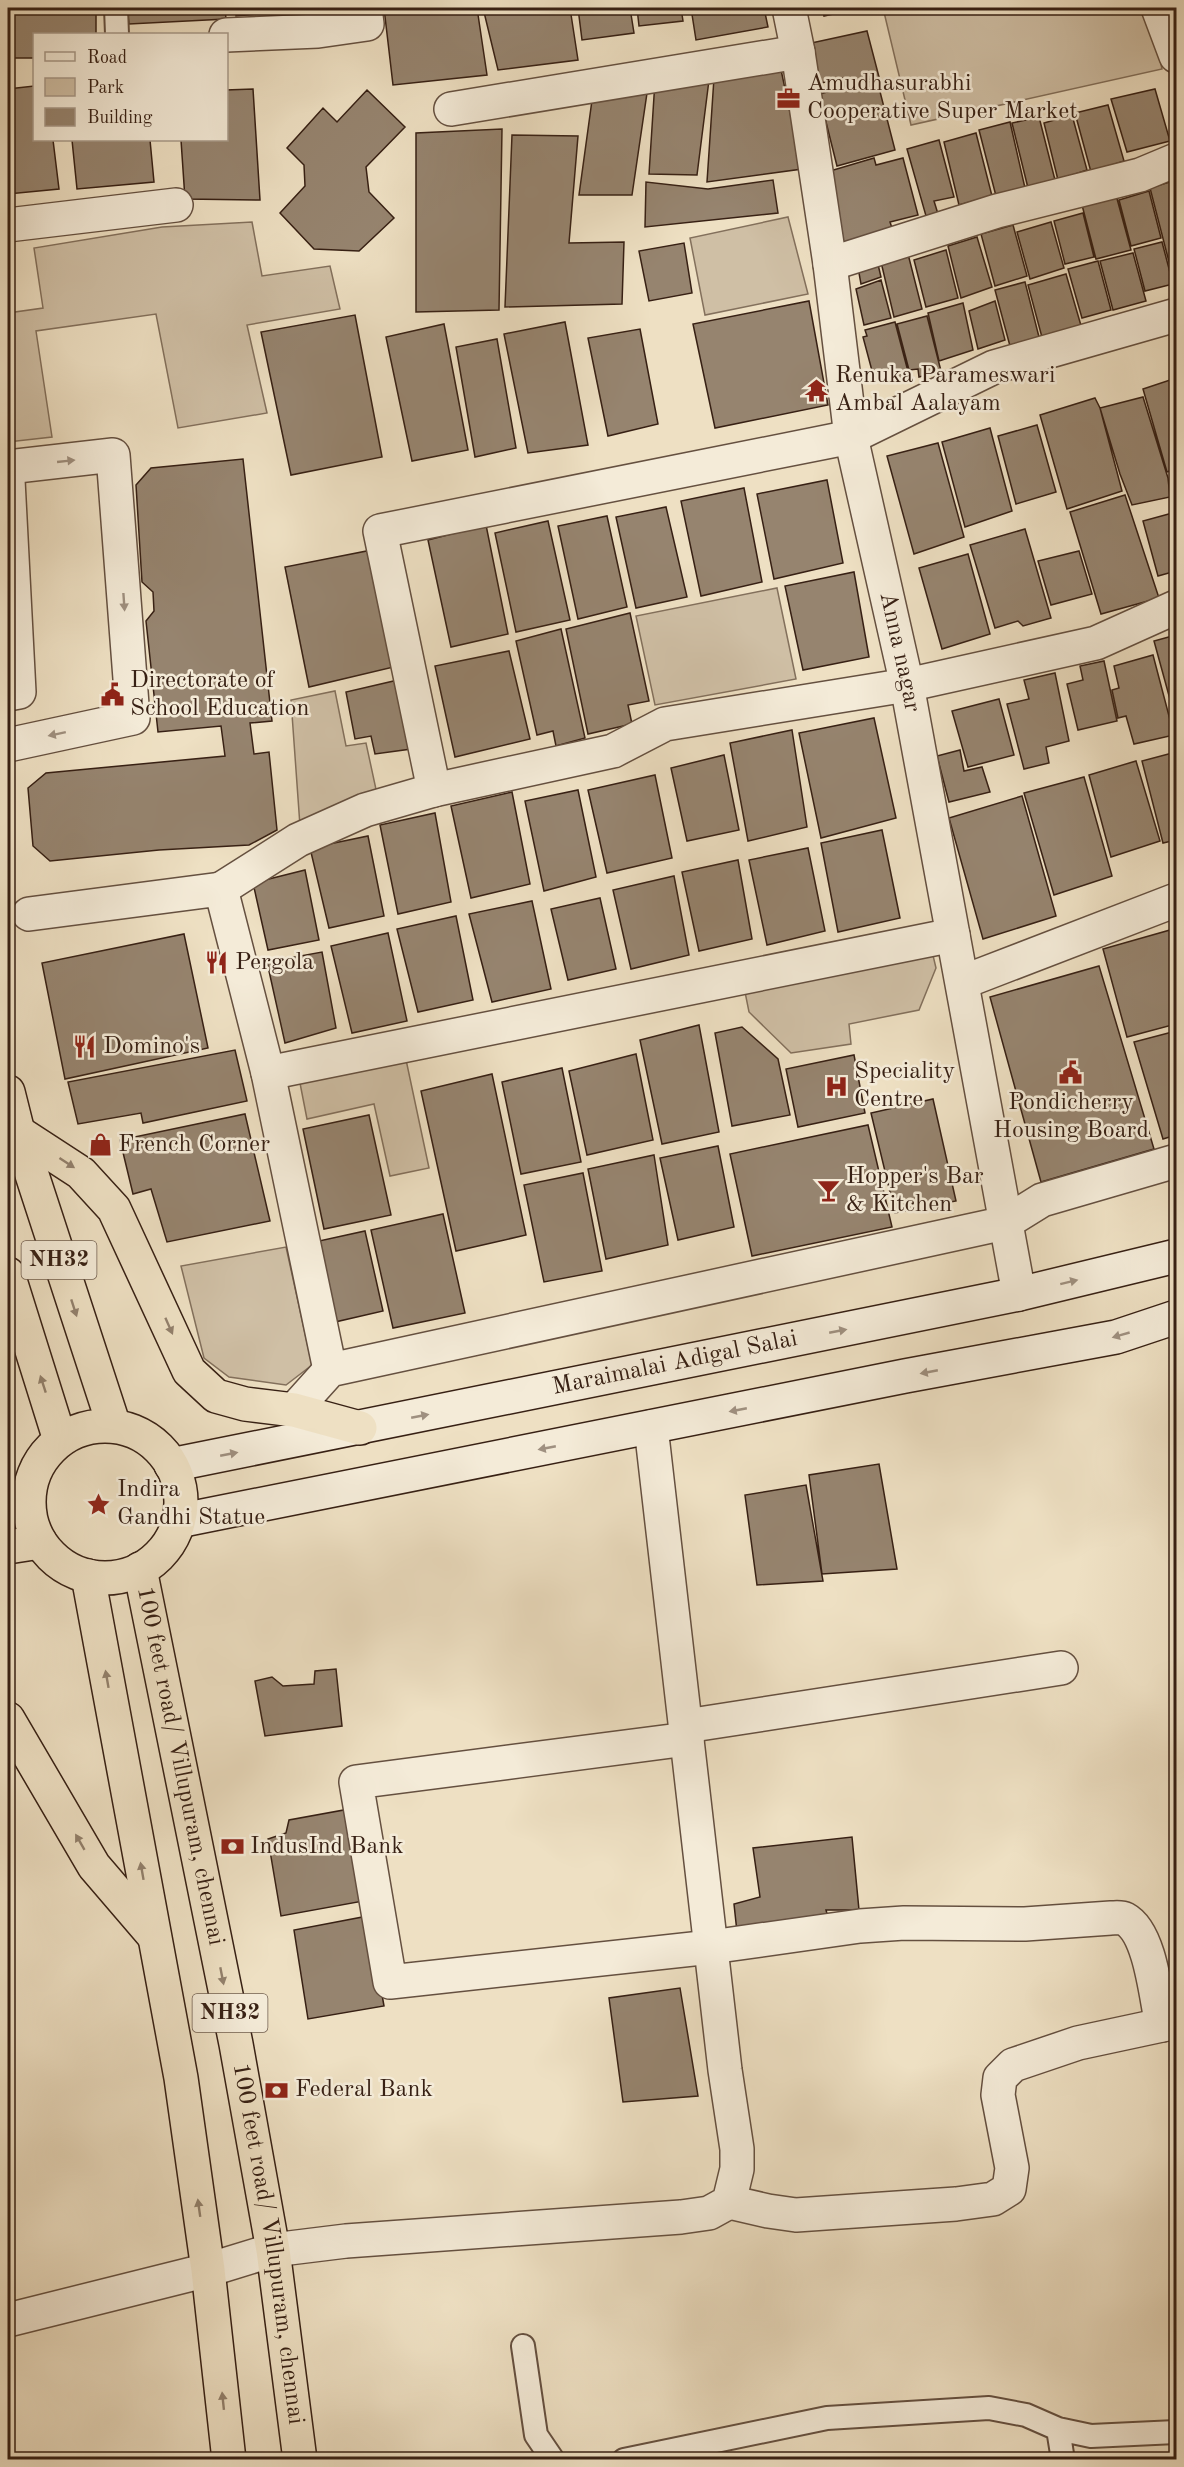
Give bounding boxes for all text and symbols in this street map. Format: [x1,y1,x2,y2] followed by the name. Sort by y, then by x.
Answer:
[33,33,228,141] legend
[87,49,127,67] text: Road
[807,72,1078,124] place label: Amudhasurabhi Cooperative Super Market
[87,79,124,97] text: Park
[776,85,802,111] office icon: Amudhasurabhi Cooperative Super Market
[87,109,153,127] text: Building
[835,364,1055,416] place label: Renuka Parameswari Ambal Aalayam
[804,377,830,403] temple icon: Renuka Parameswari Ambal Aalayam
[56,456,75,465] one-way arrow
[874,590,924,714] street label: Anna nagar
[120,592,129,611] one-way arrow
[130,669,309,721] place label: Directorate of School Education
[99,682,125,708] public building icon: Directorate of School Education
[47,730,66,739] one-way arrow
[204,950,230,976] restaurant icon: Pergola
[235,951,314,975] place label: Pergola
[72,1034,98,1060] restaurant icon: Domino's
[103,1035,200,1059] place label: Domino's
[854,1060,956,1112] place label: Speciality Centre
[1058,1060,1084,1086] public building icon: Pondicherry Housing Board
[823,1073,849,1099] hospital icon: Speciality Centre
[993,1091,1149,1143] place label: Pondicherry Housing Board
[87,1132,113,1158] shop icon: French Corner
[118,1133,270,1157] place label: French Corner
[59,1158,75,1169] one-way arrow
[846,1165,984,1217] place label: Hopper's Bar & Kitchen
[815,1178,841,1204] bar icon: Hopper's Bar & Kitchen
[22,1241,97,1279] road number: NH32
[1060,1277,1079,1286] one-way arrow
[70,1299,80,1317] one-way arrow
[164,1317,174,1335] one-way arrow
[828,1326,847,1335] one-way arrow
[550,1327,800,1400] street label: Maraimalai Adigal Salai
[1112,1331,1130,1340] one-way arrow
[920,1368,939,1377] one-way arrow
[37,1375,47,1393] one-way arrow
[728,1406,747,1415] one-way arrow
[411,1411,430,1420] one-way arrow
[537,1444,556,1453] one-way arrow
[220,1449,239,1458] one-way arrow
[117,1478,265,1530] place label: Indira Gandhi Statue
[86,1491,112,1517] place icon: Indira Gandhi Statue
[132,1585,228,1948] street label: 100 feet road/ Villupuram, chennai
[102,1669,111,1688] one-way arrow
[75,1834,86,1850] one-way arrow
[219,1834,245,1860] bank icon: IndusInd Bank
[250,1835,404,1859] place label: IndusInd Bank
[137,1861,146,1880] one-way arrow
[218,1967,227,1986] one-way arrow
[192,1994,268,2032] road number: NH32
[228,2061,307,2426] street label: 100 feet road/ Villupuram, chennai
[264,2077,290,2103] bank icon: Federal Bank
[295,2078,433,2102] place label: Federal Bank
[194,2198,204,2217] one-way arrow
[218,2392,227,2411] one-way arrow

